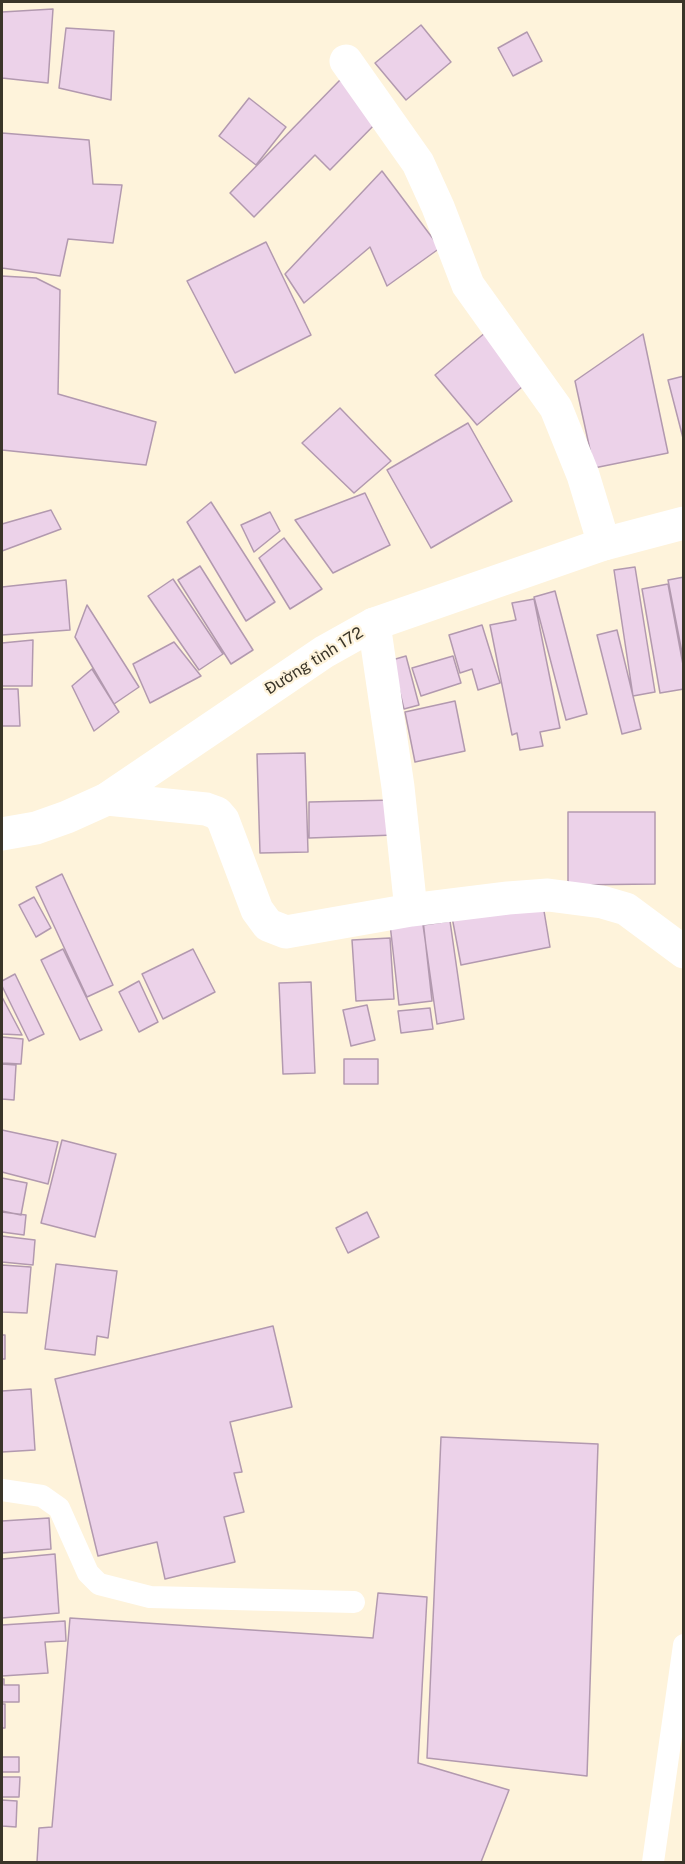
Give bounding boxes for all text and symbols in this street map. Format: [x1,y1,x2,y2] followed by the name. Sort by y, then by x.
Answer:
[261,623,367,699] street label: Đường tỉnh 172

